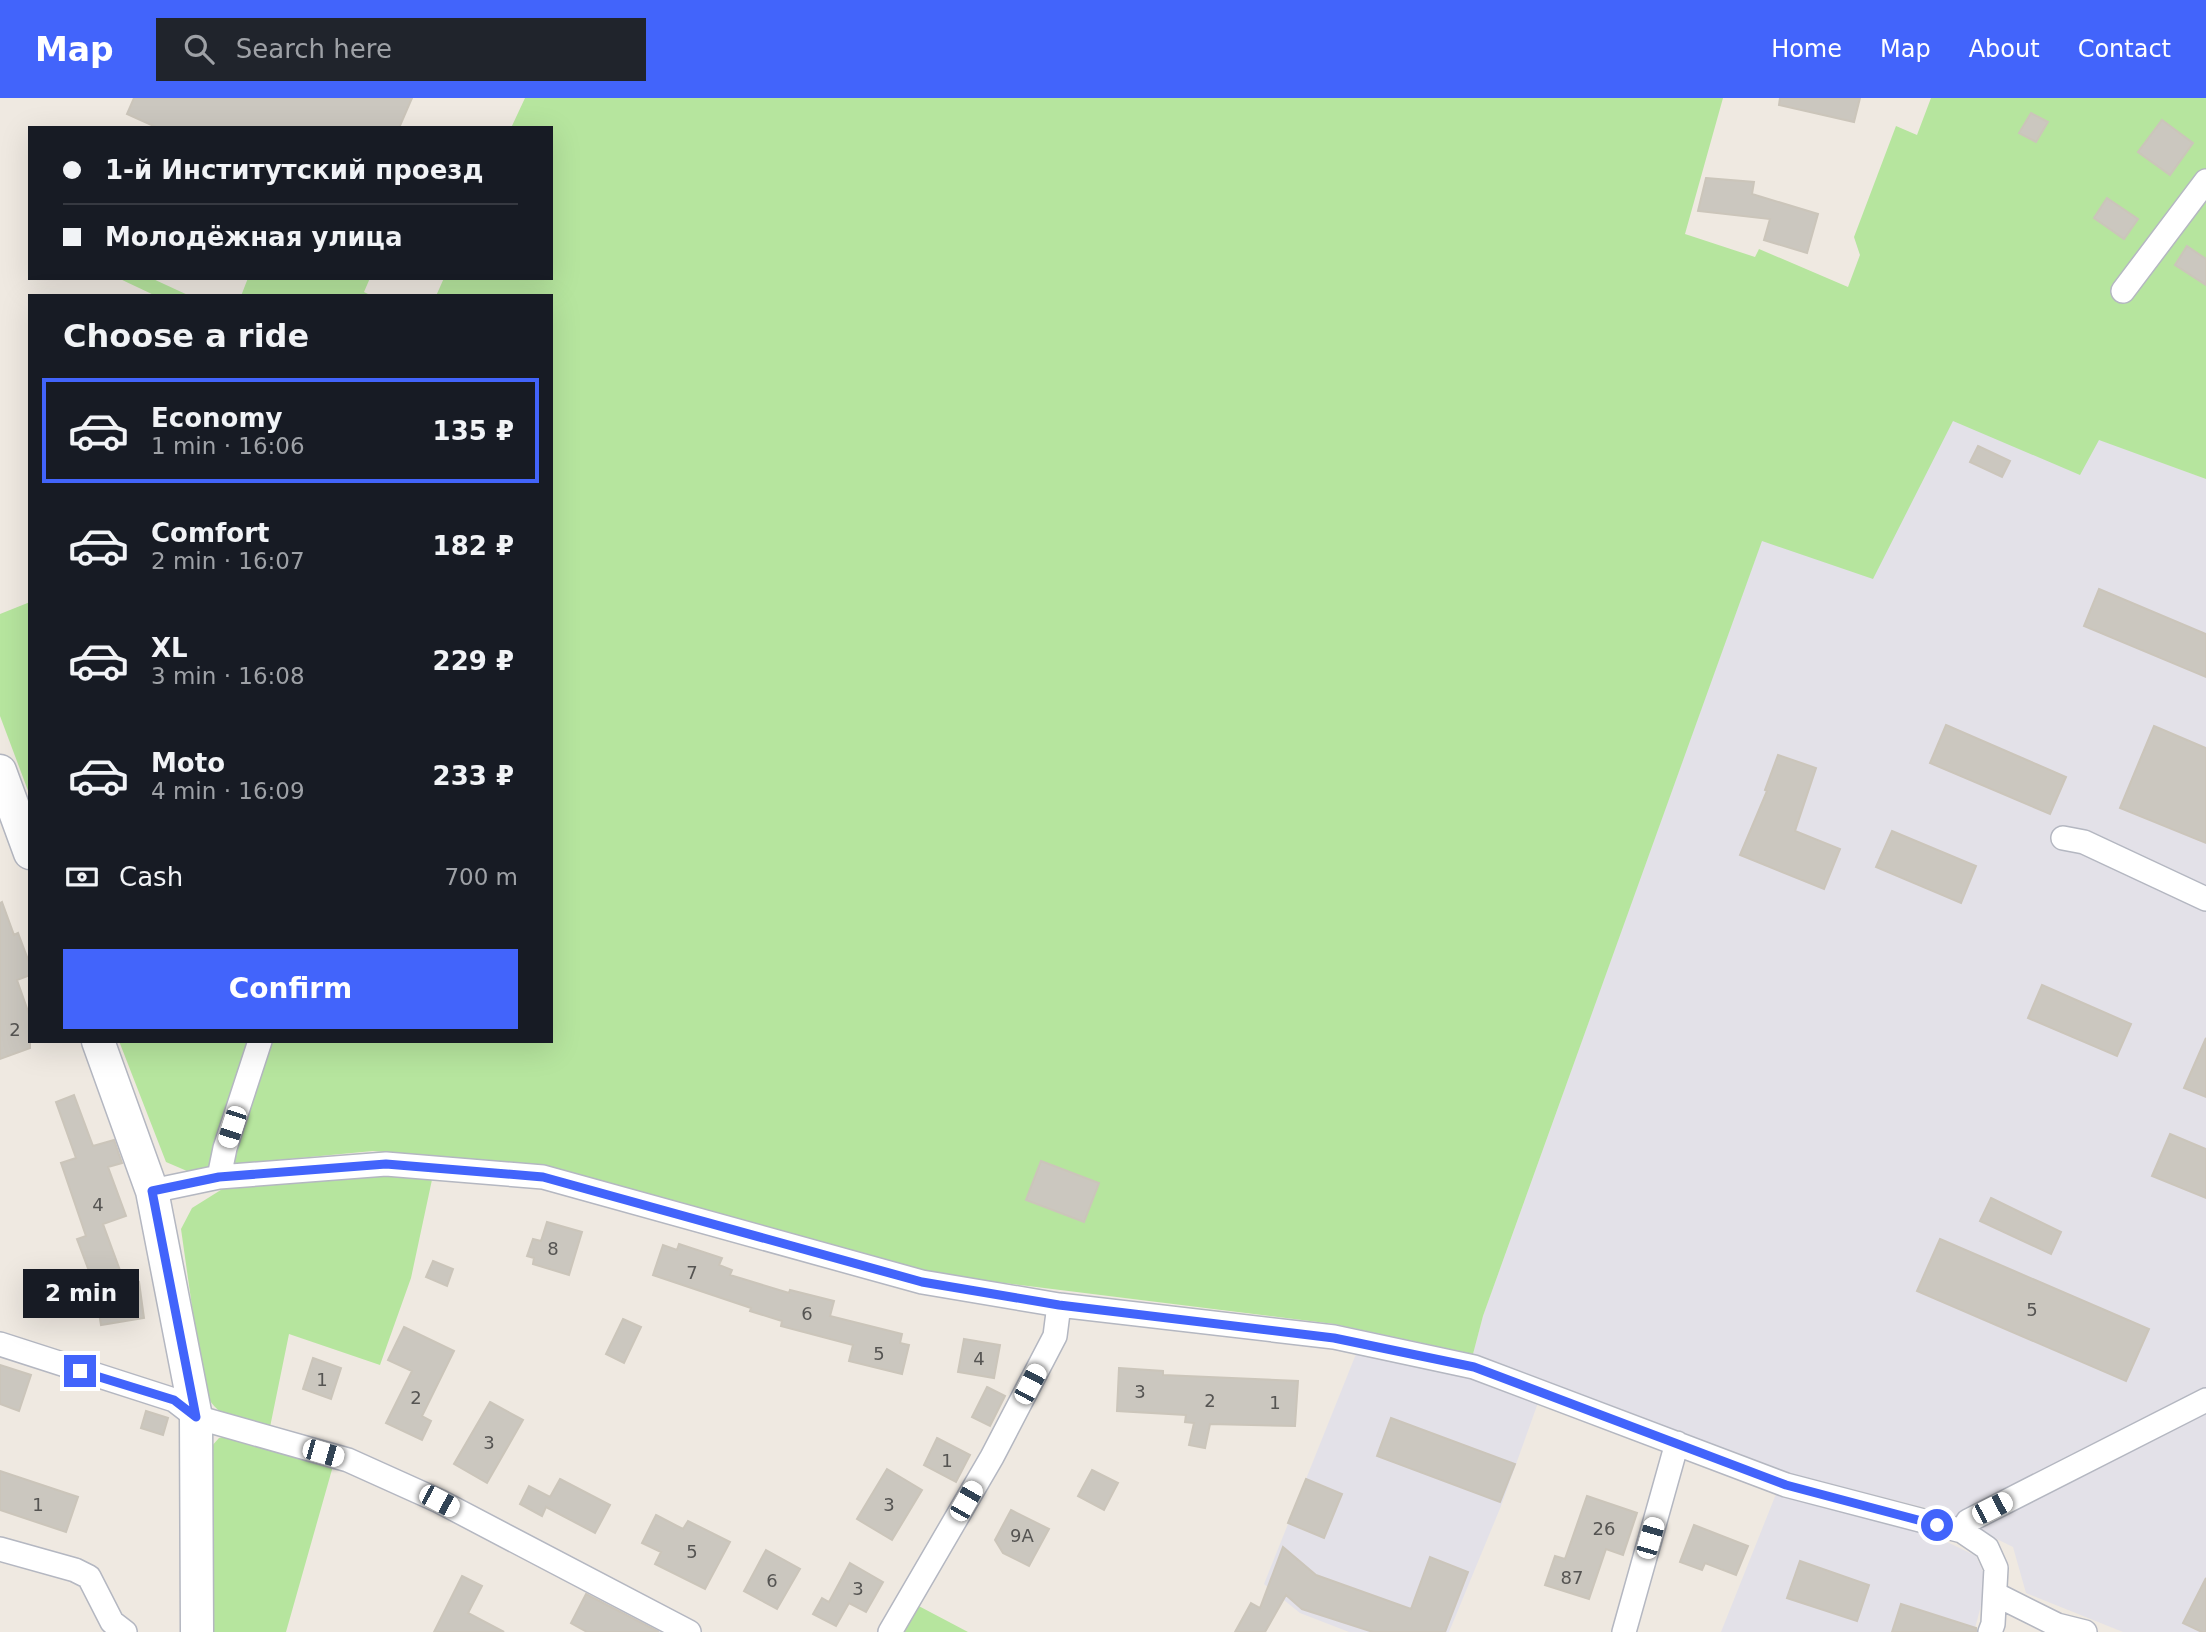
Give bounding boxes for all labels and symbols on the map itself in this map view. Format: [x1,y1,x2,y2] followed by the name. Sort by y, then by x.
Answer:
[9,1019,21,1040] house number: 2
[216,1104,249,1150] car
[92,1194,104,1215] house number: 4
[547,1238,559,1259] house number: 8
[686,1262,698,1283] house number: 7
[22,1270,138,1318] callout: 2 min
[2026,1299,2038,1320] house number: 5
[801,1303,813,1324] house number: 6
[873,1343,885,1364] house number: 5
[973,1348,985,1369] house number: 4
[64,1355,96,1387] route end
[1011,1361,1050,1407] car
[316,1369,328,1390] house number: 1
[1134,1381,1146,1402] house number: 3
[410,1387,422,1408] house number: 2
[1204,1390,1216,1411] house number: 2
[1269,1392,1281,1413] house number: 1
[483,1432,495,1453] house number: 3
[300,1437,347,1469] car
[941,1450,953,1471] house number: 1
[947,1478,986,1524] car
[416,1482,463,1520] car
[1969,1489,2016,1527] car
[32,1494,44,1515] house number: 1
[883,1494,895,1515] house number: 3
[1921,1509,1953,1541] route start
[1635,1515,1666,1561] car
[1593,1518,1615,1539] house number: 26
[1010,1525,1035,1546] house number: 9А
[686,1541,698,1562] house number: 5
[1561,1567,1583,1588] house number: 87
[766,1570,778,1591] house number: 6
[852,1578,864,1599] house number: 3

